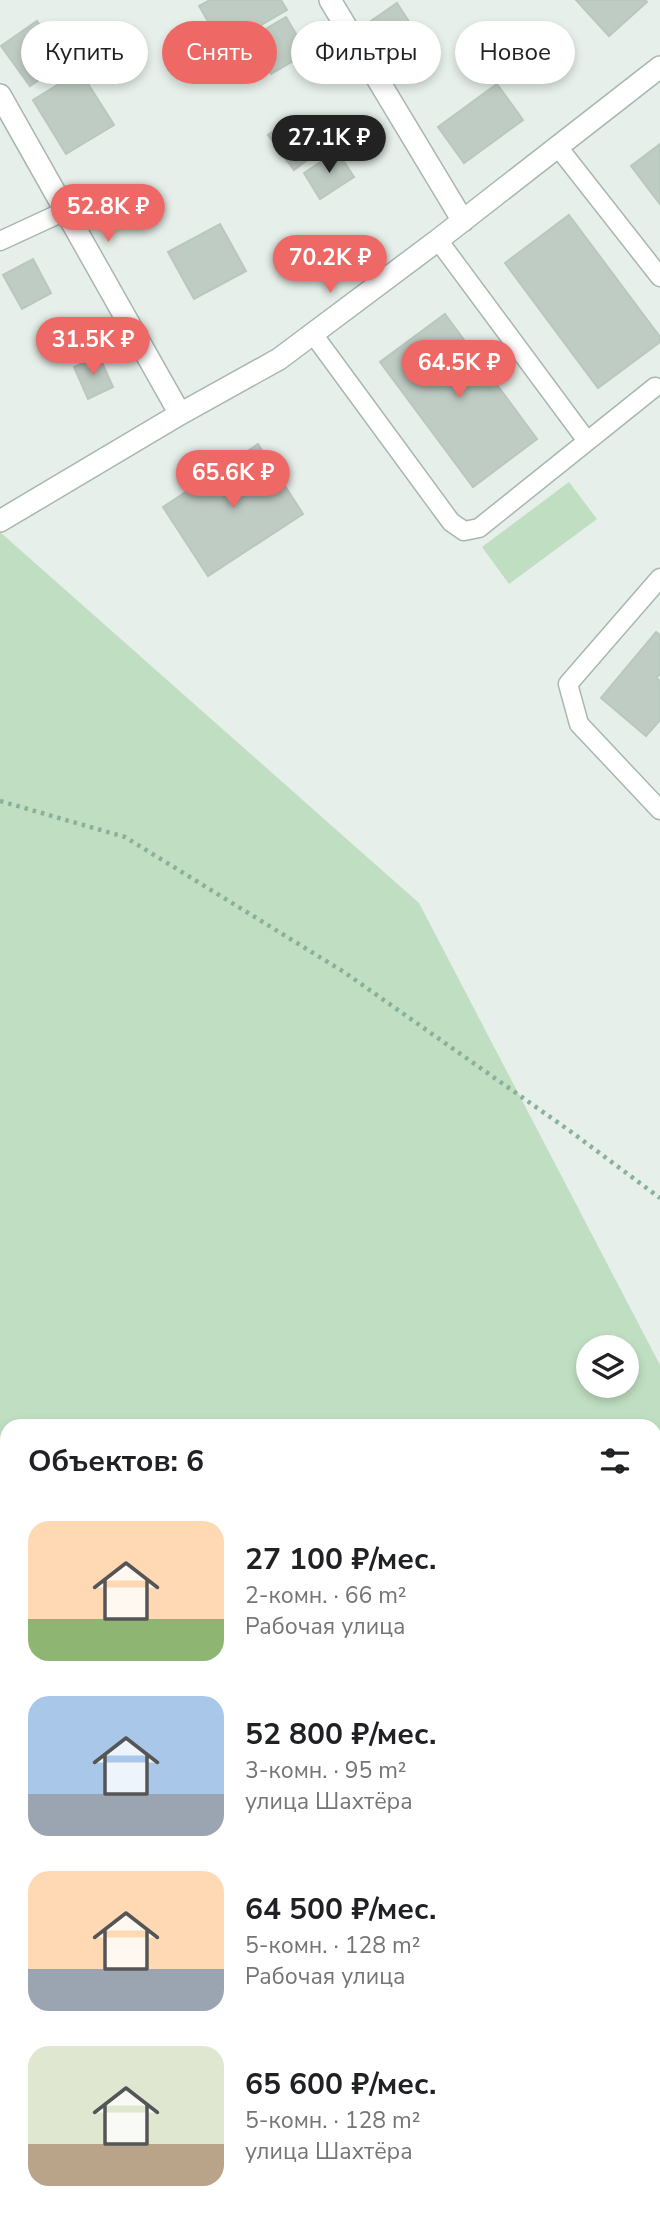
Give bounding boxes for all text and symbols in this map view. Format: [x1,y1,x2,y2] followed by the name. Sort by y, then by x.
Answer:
[21,21,148,84] chip: Купить
[162,21,277,84] chip: Снять
[291,21,441,84] chip: Фильтры
[455,21,575,84] chip: Новое
[264,116,394,175] pin: 27.1K ₽
[288,122,370,153] text: 27.1K ₽
[43,184,173,244] pin: 52.8K ₽
[67,191,149,222] text: 52.8K ₽
[265,236,395,295] pin: 70.2K ₽
[289,242,371,273] text: 70.2K ₽
[28,318,158,377] pin: 31.5K ₽
[52,324,134,355] text: 31.5K ₽
[394,340,524,400] pin: 64.5K ₽
[418,347,500,378] text: 64.5K ₽
[168,450,298,510] pin: 65.6K ₽
[192,457,274,488] text: 65.6K ₽
[576,1335,639,1398] map controls
[576,1335,639,1398] button: layers
[28,1441,204,1482] text: Объектов: 6
[596,1442,634,1480] icon: filters
[245,1539,436,1580] text: 27 100 ₽/мес.
[84,1549,168,1633] icon: home
[245,1580,407,1611] text: 2-комн. · 66 m²
[245,1611,405,1642] text: Рабочая улица
[245,1714,436,1755] text: 52 800 ₽/мес.
[84,1724,168,1808] icon: home
[245,1755,407,1786] text: 3-комн. · 95 m²
[245,1786,413,1817] text: улица Шахтёра
[245,1889,436,1930] text: 64 500 ₽/мес.
[84,1899,168,1983] icon: home
[245,1930,420,1961] text: 5-комн. · 128 m²
[245,1961,405,1992] text: Рабочая улица
[245,2064,436,2105] text: 65 600 ₽/мес.
[84,2074,168,2158] icon: home
[245,2105,420,2136] text: 5-комн. · 128 m²
[245,2136,413,2167] text: улица Шахтёра

